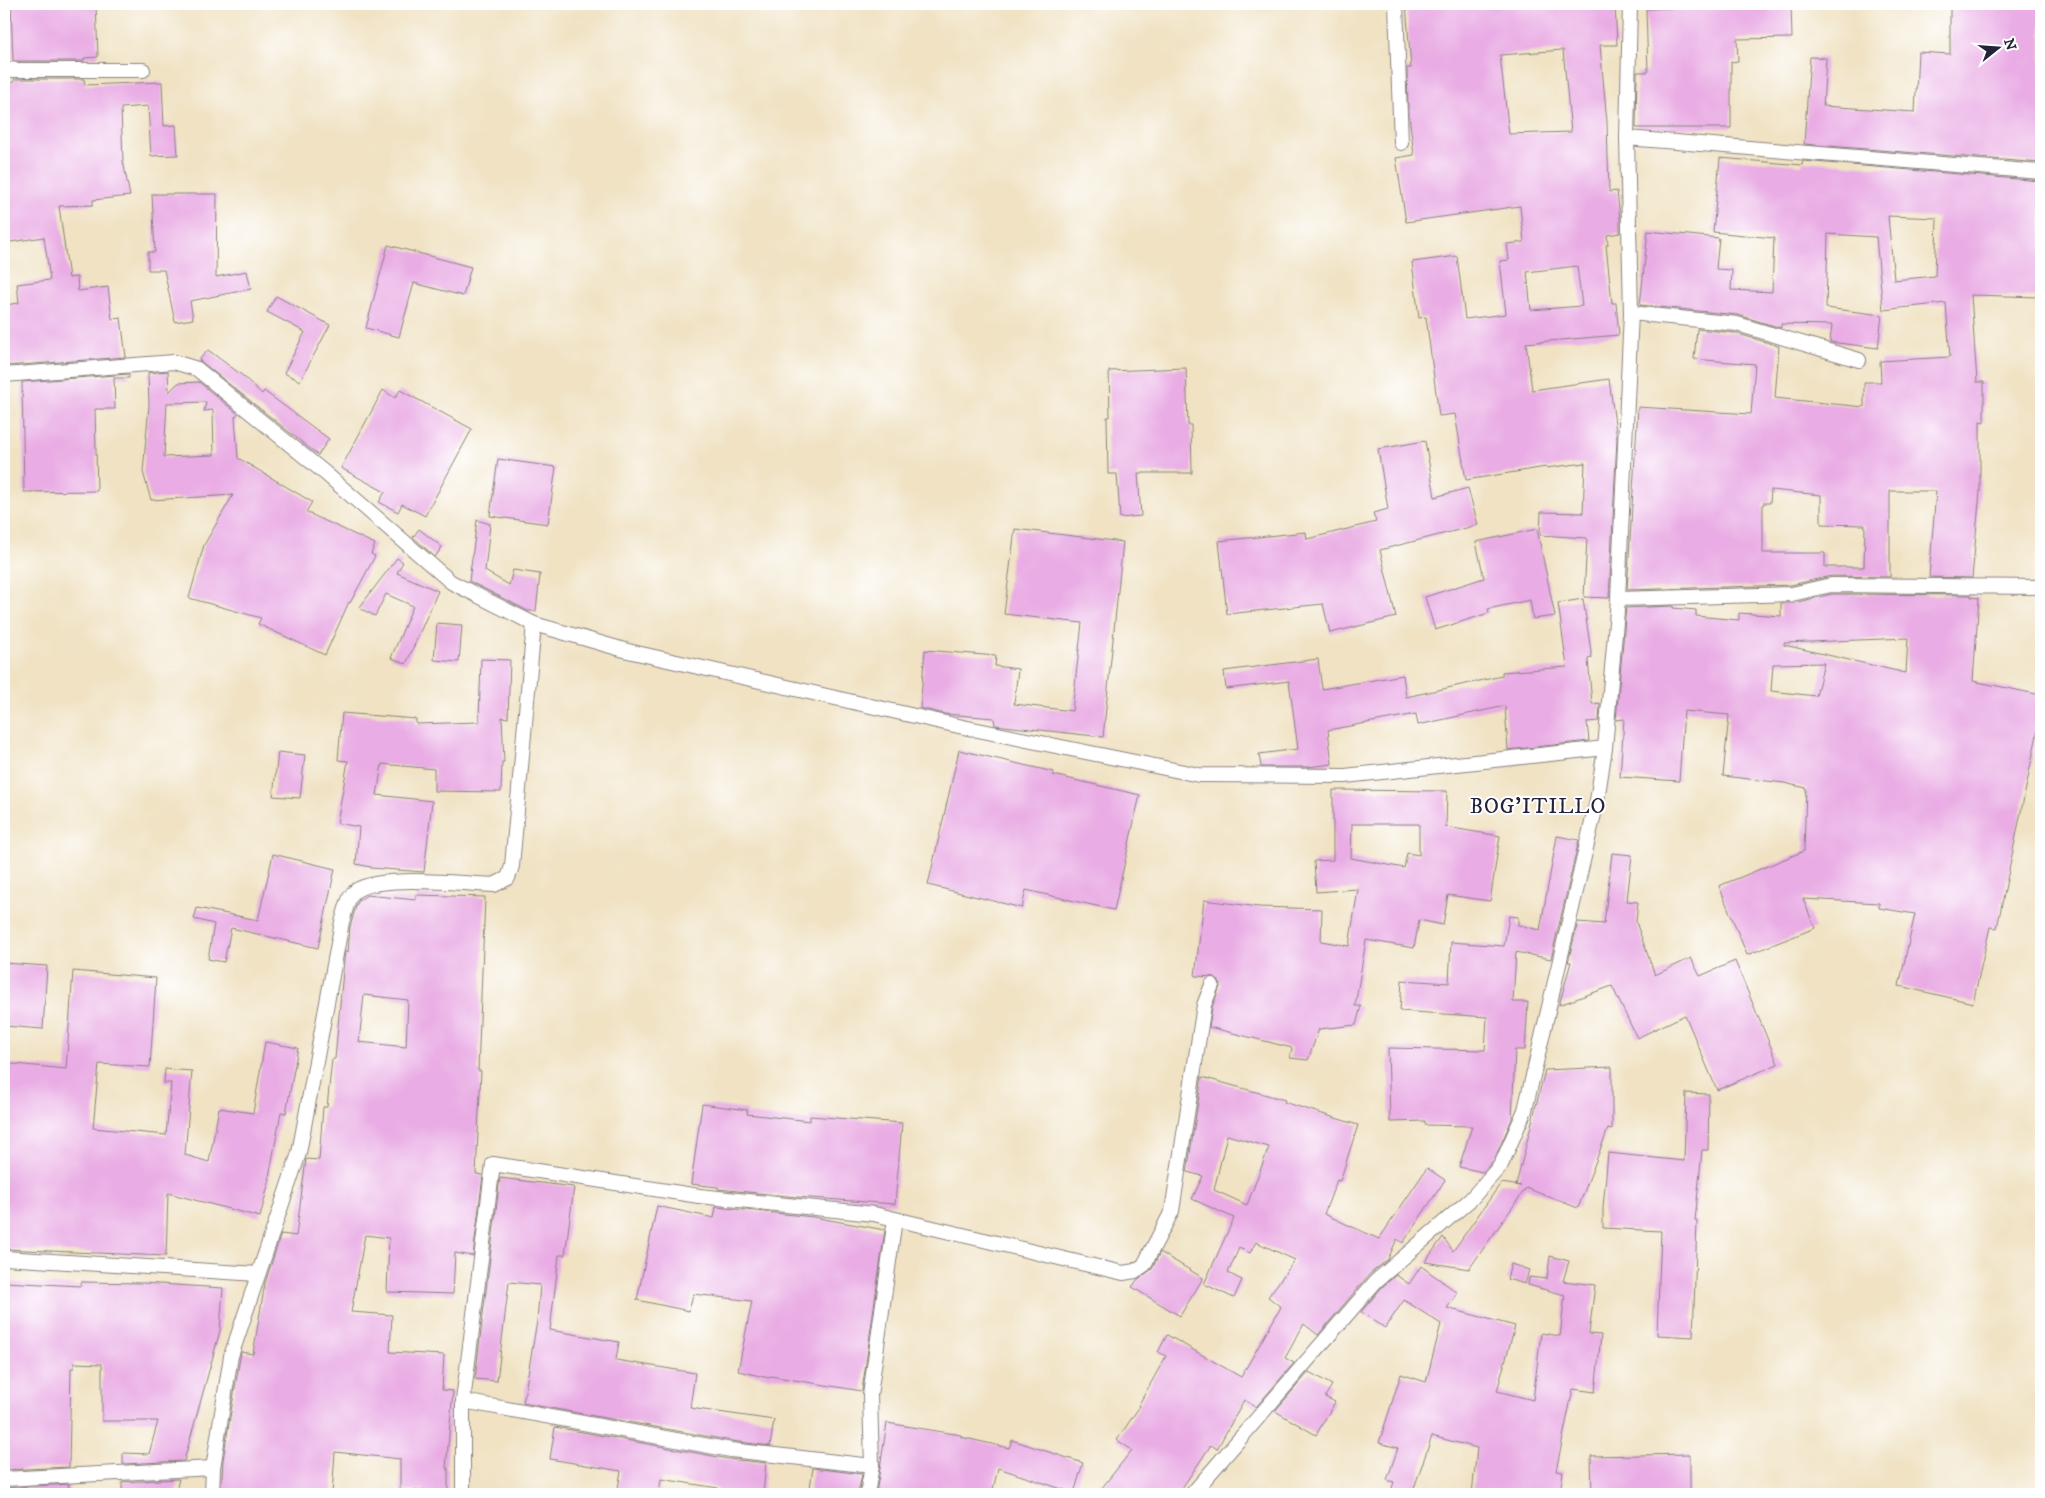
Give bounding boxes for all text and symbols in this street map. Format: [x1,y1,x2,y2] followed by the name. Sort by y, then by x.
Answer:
[1972,22,2022,72] north arrow
[1999,36,2020,53] text: N
[1470,794,1606,820] district label: BOG'ITILLO

